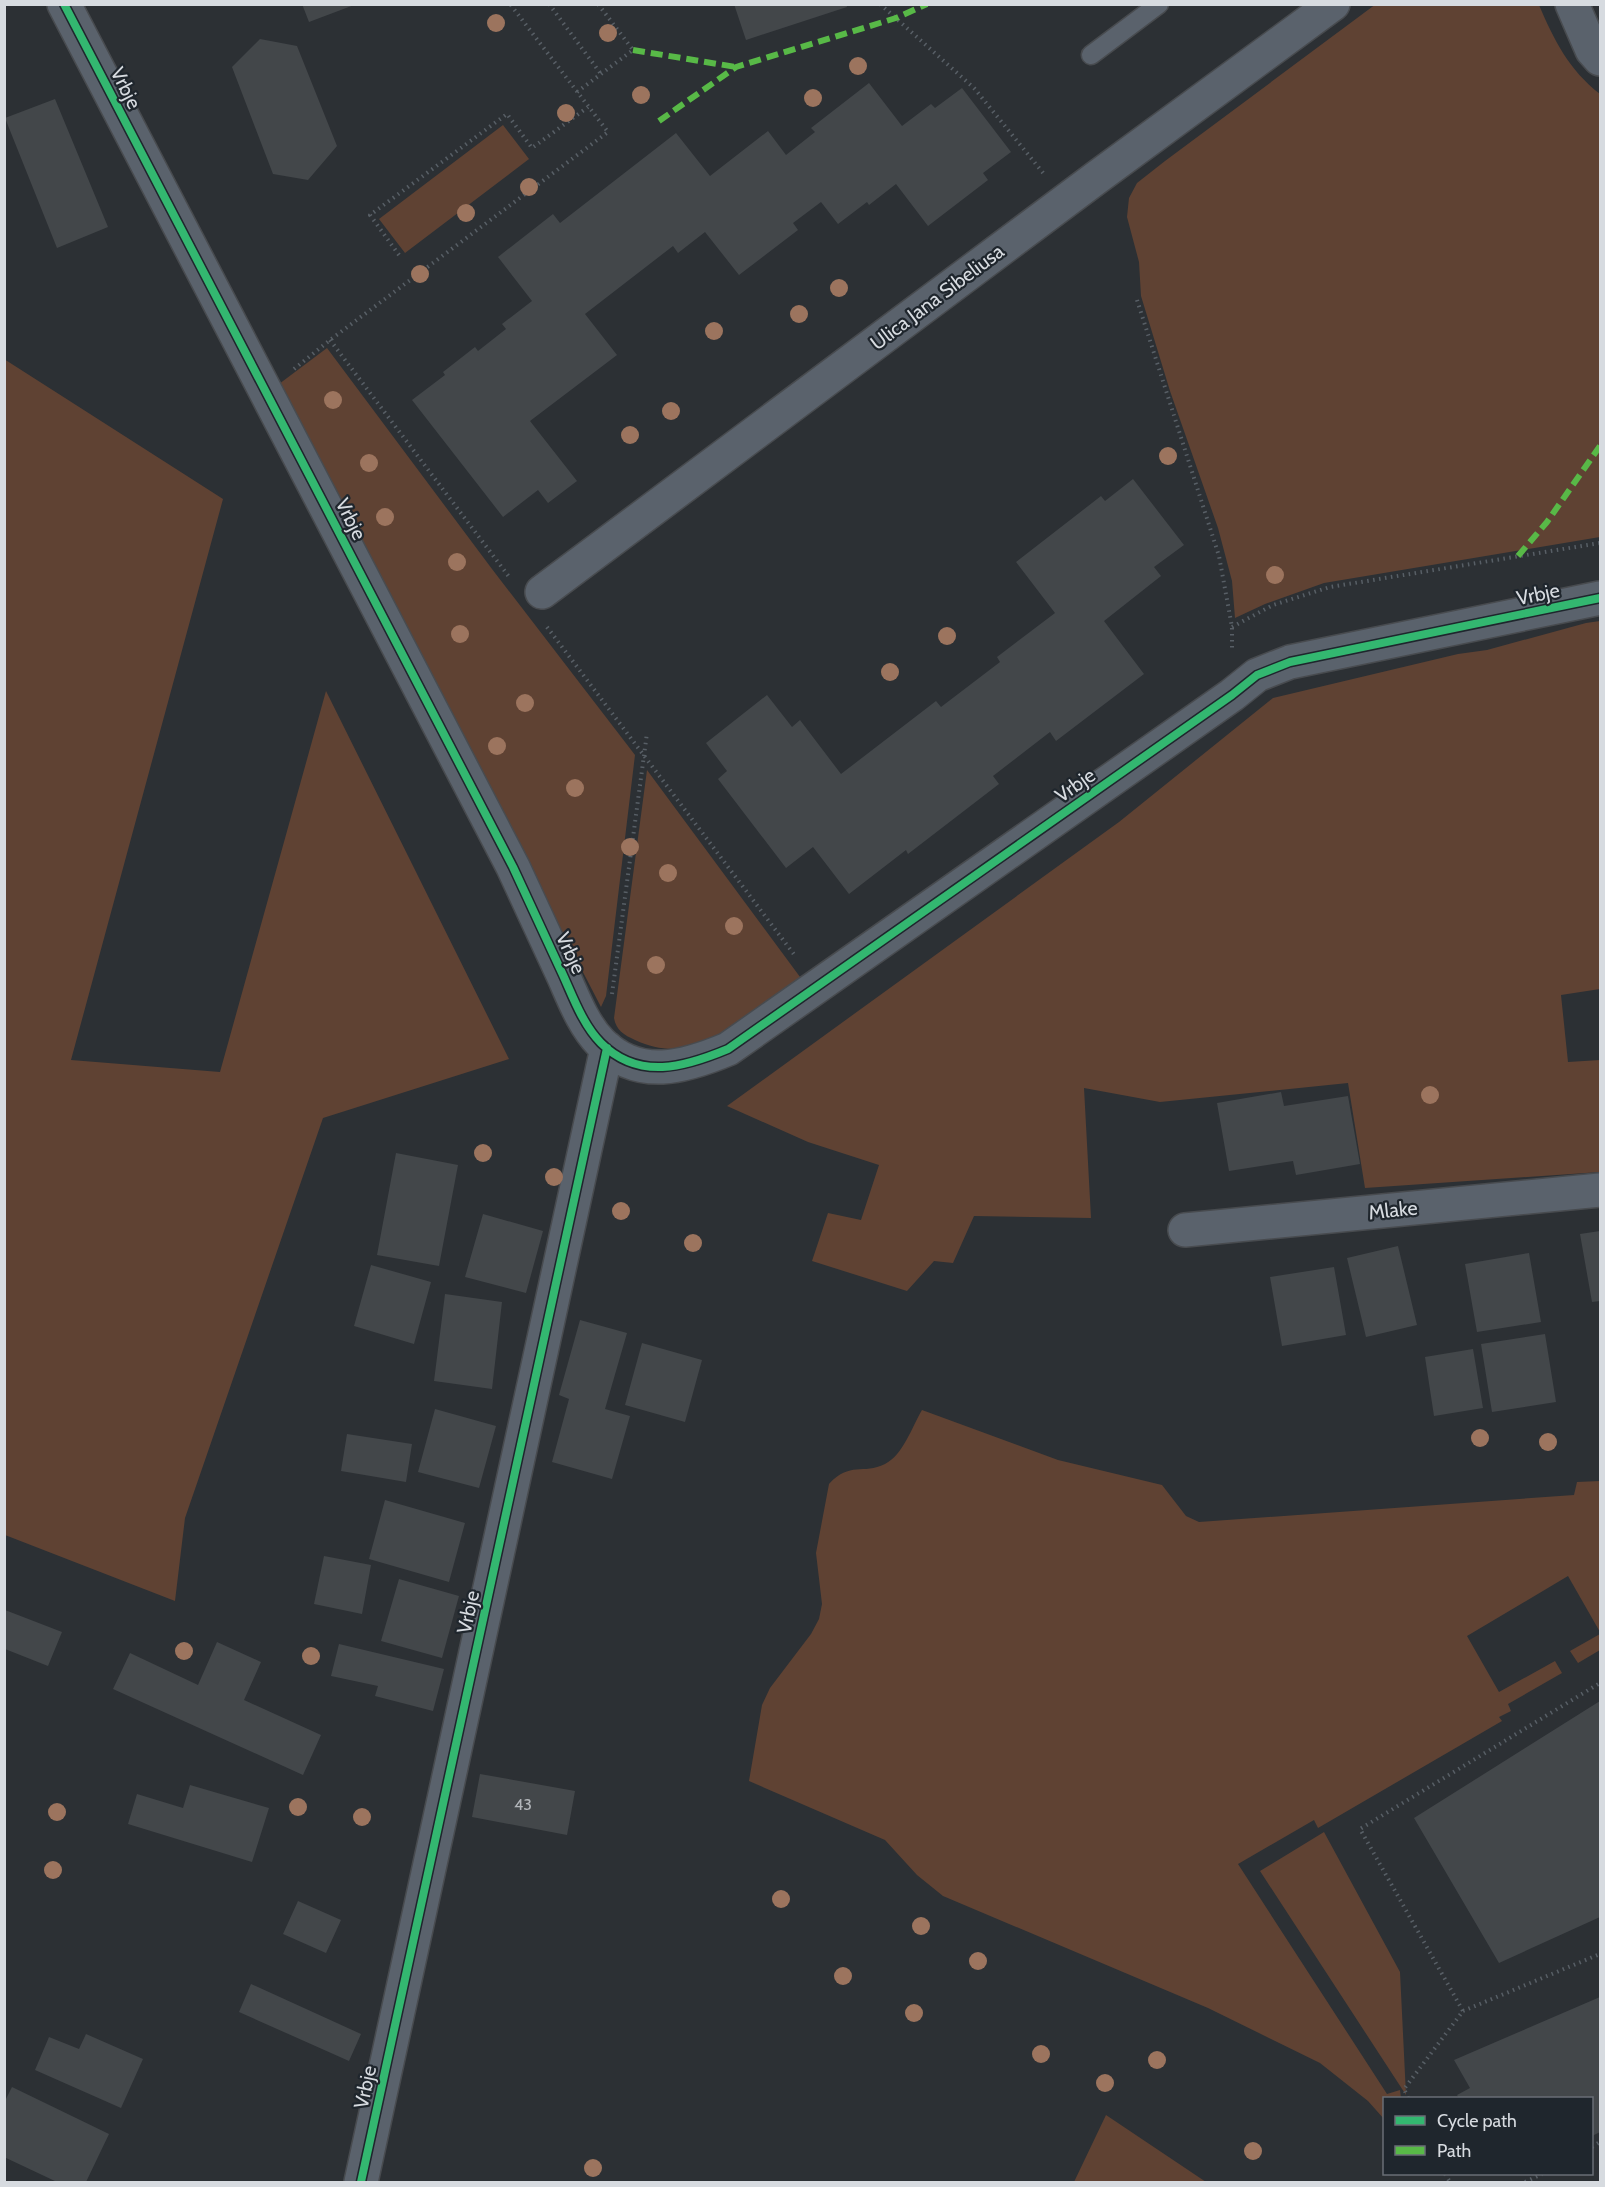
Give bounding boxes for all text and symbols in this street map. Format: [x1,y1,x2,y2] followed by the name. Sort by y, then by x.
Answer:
[105,63,147,113] street label: Vrbje
[866,239,1009,355] street label: Ulica Jana Sibeliusa
[330,494,372,544] street label: Vrbje
[1514,578,1562,610] street label: Vrbje
[1050,763,1100,807] street label: Vrbje
[551,928,591,978] street label: Vrbje
[1367,1195,1419,1225] street label: Mlake
[452,1588,484,1636] street label: Vrbje
[514,1795,532,1814] house number: 43
[349,2063,381,2111] street label: Vrbje
[1383,2097,1593,2175] legend
[1437,2110,1517,2132] text: Cycle path
[1437,2140,1471,2162] text: Path

